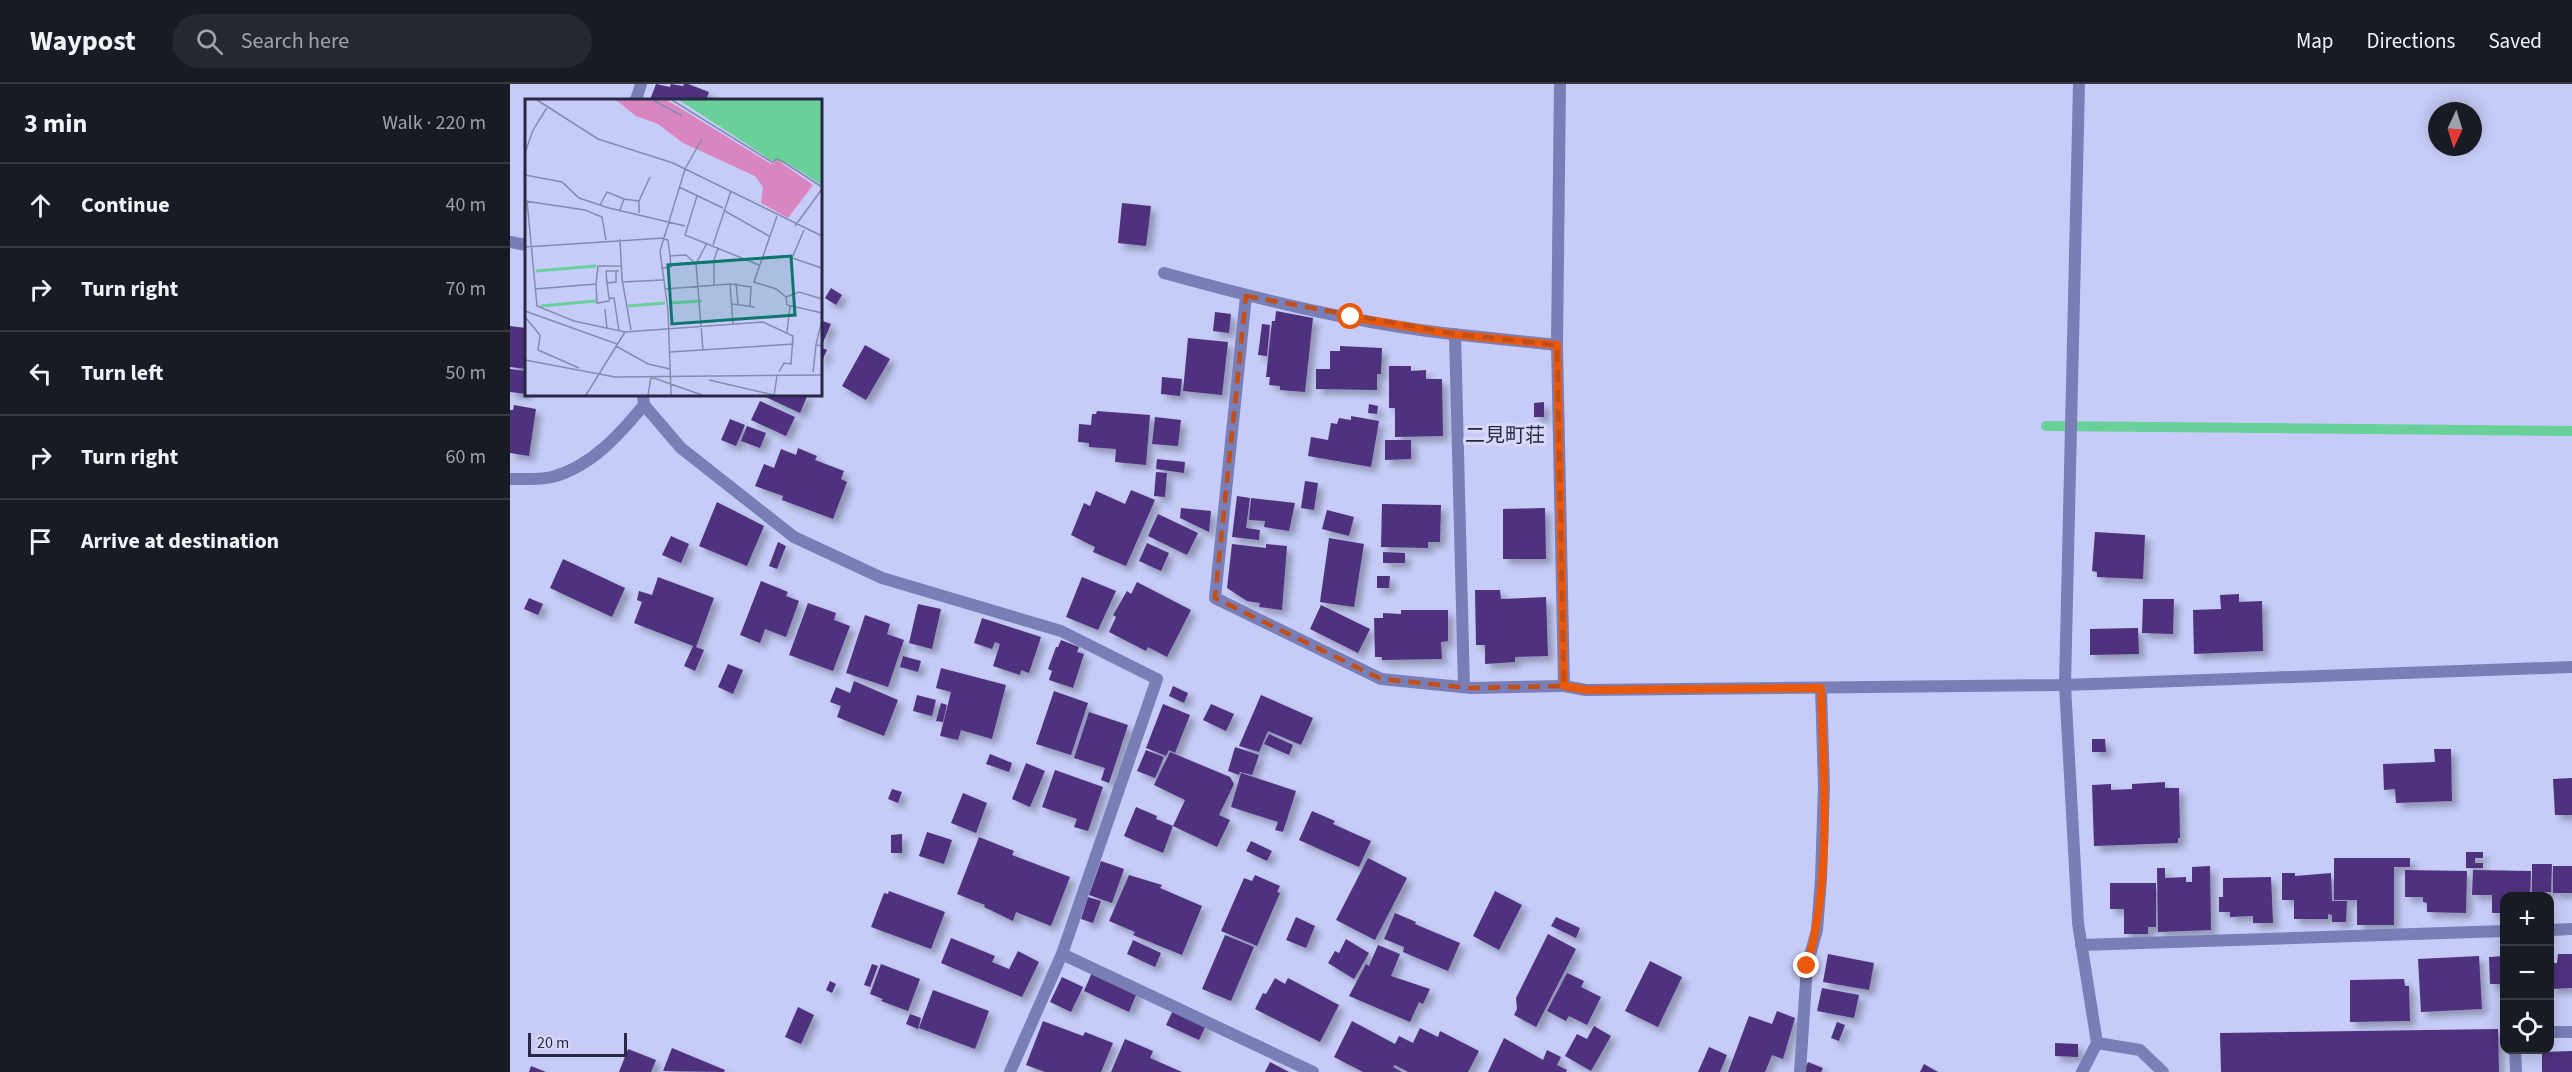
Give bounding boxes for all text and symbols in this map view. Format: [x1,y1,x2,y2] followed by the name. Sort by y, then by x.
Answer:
[172,14,592,68] search box
[30,21,136,61] text: Waypost
[193,25,226,58] icon: search
[241,25,349,57] text: Search here
[2296,26,2334,56] text: Map
[2367,26,2455,56] text: Directions
[2488,26,2542,56] text: Saved
[525,99,822,396] inset map
[2428,102,2482,156] north arrow
[24,105,87,142] text: 3 min
[382,109,486,137] text: Walk · 220 m
[24,189,57,222] icon: ahead
[81,189,170,221] text: Continue
[446,191,486,219] text: 40 m
[24,273,57,306] icon: right
[81,273,178,305] text: Turn right
[446,275,486,303] text: 70 m
[1337,303,1363,329] route start
[24,357,57,390] icon: left
[81,357,163,389] text: Turn left
[446,359,486,387] text: 50 m
[1465,422,1545,450] district label: 二見町荘
[24,441,57,474] icon: right
[81,441,178,473] text: Turn right
[446,443,486,471] text: 60 m
[24,525,57,558] icon: arrive
[81,525,279,557] text: Arrive at destination
[2500,892,2554,1054] map controls
[2500,892,2554,946] button: +
[2500,946,2554,1000] button: −
[1793,952,1819,978] route end
[2500,1000,2554,1054] button: locate
[528,1030,627,1058] scale bar
[537,1032,569,1054] text: 20 m

